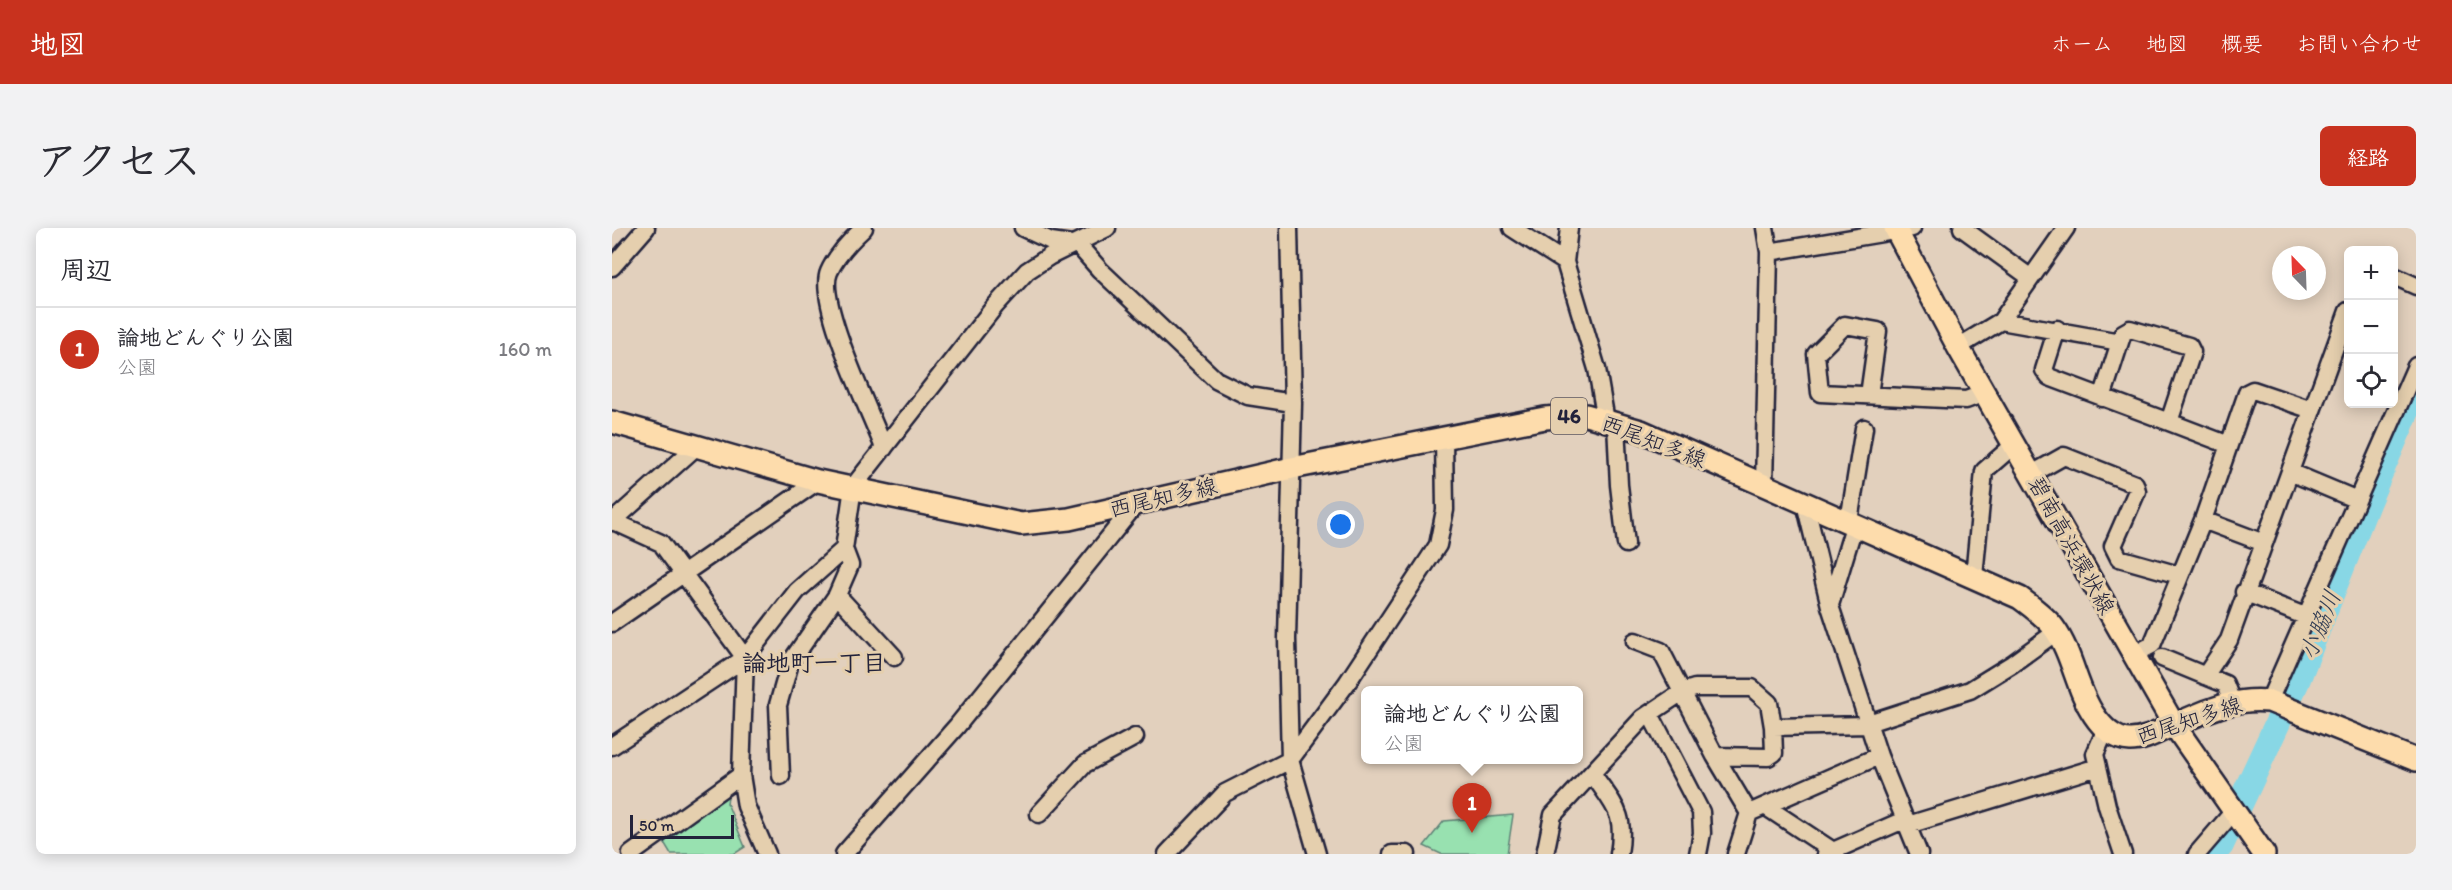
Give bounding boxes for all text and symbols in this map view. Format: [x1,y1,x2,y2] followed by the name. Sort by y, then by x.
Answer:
[30,27,86,61] text: 地図
[2051,31,2113,56] text: ホーム
[2146,31,2188,56] text: 地図
[2221,31,2263,56] text: 概要
[2296,31,2422,56] text: お問い合わせ
[2320,126,2416,186] button: 経路
[36,135,201,186] text: アクセス
[2272,246,2326,300] north arrow
[2344,246,2398,408] map controls
[2344,246,2398,300] button: +
[60,254,112,286] text: 周辺
[2344,300,2398,354] button: −
[117,324,294,351] text: 論地どんぐり公園
[75,337,84,361] text: 1
[499,337,552,361] text: 160 m
[2344,354,2398,408] button: locate
[117,355,157,379] text: 公園
[1551,398,1587,434] road number: 46
[1598,409,1710,474] street label: 西尾知多線
[2022,471,2121,619] street label: 碧南高浜環状線
[1106,472,1220,523] street label: 西尾知多線
[1326,510,1355,539] your location
[2293,586,2346,664] water label: 小脇川
[742,648,886,677] district label: 論地町一丁目
[1361,686,1583,764] popup
[2133,691,2246,750] street label: 西尾知多線
[1384,700,1560,727] text: 論地どんぐり公園
[1384,731,1424,755] text: 公園
[1452,784,1492,833] pin: 1
[630,812,734,840] scale bar
[639,816,674,835] text: 50 m

